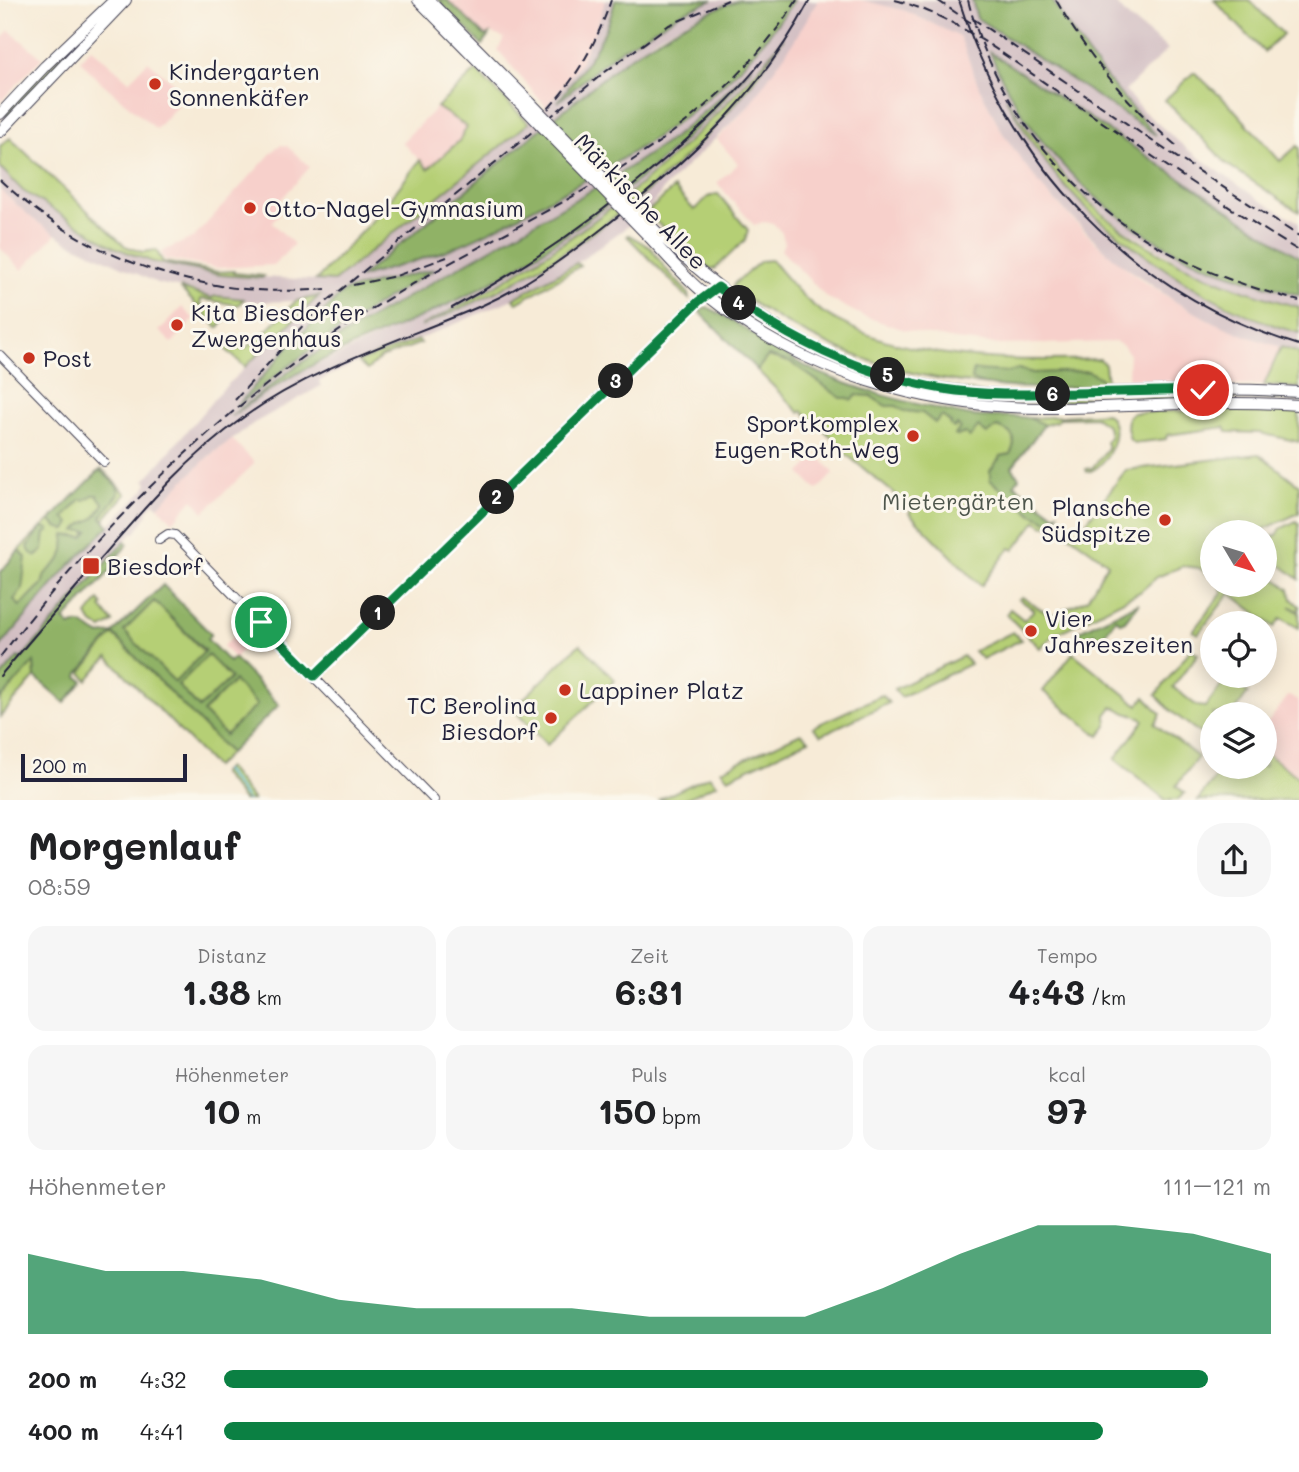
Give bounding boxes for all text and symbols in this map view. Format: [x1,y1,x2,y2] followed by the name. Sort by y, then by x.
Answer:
[169,56,319,112] place label: Kindergarten Sonnenkäfer
[147,76,163,92] marker: Kindergarten Sonnenkäfer
[568,126,714,276] street label: Märkische Allee
[264,193,524,223] place label: Otto-Nagel-Gymnasium
[242,200,258,216] marker: Otto-Nagel-Gymnasium
[722,286,756,320] pin: 4
[732,290,745,315] text: 4
[191,297,365,353] place label: Kita Biesdorfer Zwergenhaus
[169,317,185,333] marker: Kita Biesdorfer Zwergenhaus
[43,343,92,373] place label: Post
[21,350,37,366] marker: Post
[870,358,906,392] pin: 5
[1173,360,1233,420] pin
[882,362,893,387] text: 5
[598,364,634,398] pin: 3
[610,368,621,393] text: 3
[1184,371,1222,409] icon: check
[1036,376,1070,412] pin: 6
[1047,381,1058,406] text: 6
[714,408,899,464] place label: Sportkomplex Eugen-Roth-Weg
[905,428,921,444] marker: Sportkomplex Eugen-Roth-Weg
[480,480,514,514] pin: 2
[491,484,502,509] text: 2
[882,486,1034,516] park label: Mietergärten
[1041,492,1151,548] place label: Plansche Südspitze
[1157,512,1173,528] marker: Plansche Südspitze
[1200,520,1278,597] north arrow
[1200,520,1277,779] map controls
[107,551,204,581] place label: Biesdorf
[81,556,101,576] marker: Biesdorf
[231,592,291,652] pin
[360,596,396,630] pin: 1
[373,600,382,625] text: 1
[242,603,280,641] icon: arrive
[1045,603,1193,659] place label: Vier Jahreszeiten
[1200,611,1277,688] button: locate
[1023,623,1039,639] marker: Vier Jahreszeiten
[579,675,744,705] place label: Lappiner Platz
[557,682,573,698] marker: Lappiner Platz
[407,690,538,746] place label: TC Berolina Biesdorf
[1200,702,1277,779] button: layers
[543,710,559,726] marker: TC Berolina Biesdorf
[21,751,187,783] scale bar
[32,753,87,778] text: 200 m
[28,820,240,870] text: Morgenlauf
[1197,823,1271,897] button: share
[28,871,90,901] text: 08:59
[197,943,267,968] text: Distanz
[630,943,669,968] text: Zeit
[1037,943,1097,968] text: Tempo
[182,968,251,1014] text: 1.38
[615,968,684,1014] text: 6:31
[1008,968,1085,1014] text: 4:43
[251,985,282,1010] text: km
[1085,985,1126,1010] text: /km
[175,1062,289,1087] text: Höhenmeter
[631,1062,668,1087] text: Puls
[1048,1062,1086,1087] text: kcal
[202,1087,240,1133] text: 10
[598,1087,656,1133] text: 150
[1047,1087,1087,1133] text: 97
[240,1104,261,1129] text: m
[656,1104,701,1129] text: bpm
[28,1171,166,1201] text: Höhenmeter
[1162,1171,1271,1201] text: 111–121 m
[28,1364,97,1394] text: 200 m
[140,1364,187,1394] text: 4:32
[28,1416,99,1446] text: 400 m
[140,1416,184,1446] text: 4:41

